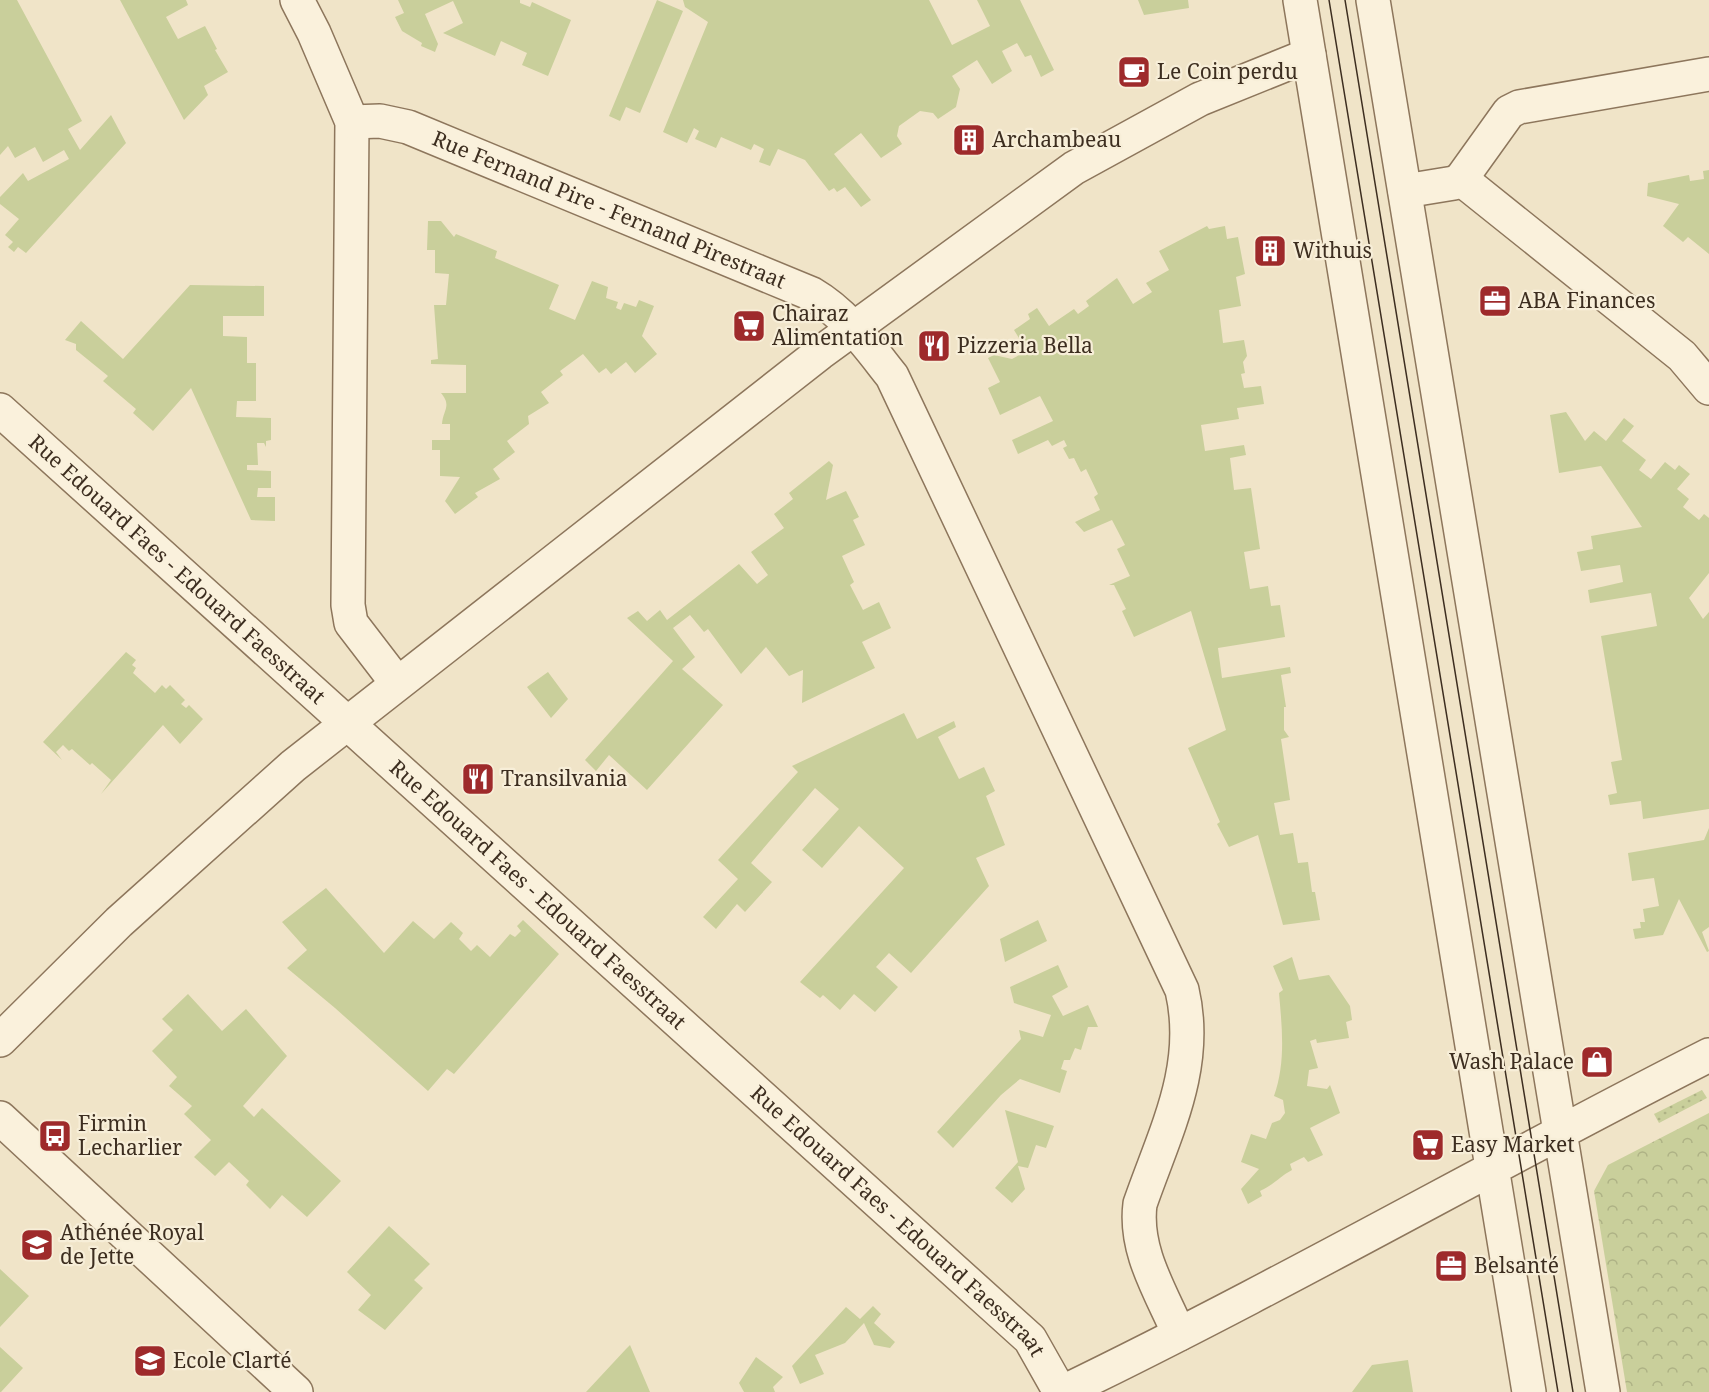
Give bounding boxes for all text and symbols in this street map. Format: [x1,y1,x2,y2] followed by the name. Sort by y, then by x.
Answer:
[1116,54,1152,90] cafe icon: Le Coin perdu
[1157,57,1298,85] place label: Le Coin perdu
[951,122,987,158] building icon: Archambeau
[428,124,790,295] street label: Rue Fernand Pire - Fernand Pirestraat
[992,125,1121,153] place label: Archambeau
[1252,233,1288,269] building icon: Withuis
[1293,236,1372,264] place label: Withuis
[1477,283,1513,319] office icon: ABA Finances
[1518,286,1655,314] place label: ABA Finances
[772,299,904,351] place label: Chairaz Alimentation
[731,308,767,344] supermarket icon: Chairaz Alimentation
[916,328,952,364] restaurant icon: Pizzeria Bella
[957,331,1093,359] place label: Pizzeria Bella
[23,428,332,710] street label: Rue Edouard Faes - Edouard Faesstraat
[384,753,693,1035] street label: Rue Edouard Faes - Edouard Faesstraat
[460,761,496,797] restaurant icon: Transilvania
[501,764,627,792] place label: Transilvania
[1579,1044,1615,1080] shop icon: Wash Palace
[1449,1047,1574,1075] place label: Wash Palace
[745,1079,1052,1361] street label: Rue Edouard Faes - Edouard Faesstraat
[78,1109,182,1161] place label: Firmin Lecharlier
[37,1118,73,1154] bus stop icon: Firmin Lecharlier
[1410,1127,1446,1163] supermarket icon: Easy Market
[1451,1130,1575,1158] place label: Easy Market
[60,1218,204,1270] place label: Athénée Royal de Jette
[19,1227,55,1263] school or university icon: Athénée Royal de Jette
[1433,1248,1469,1284] office icon: Belsanté
[1474,1251,1559,1279] place label: Belsanté
[132,1343,168,1379] school or university icon: Ecole Clarté
[173,1346,291,1374] place label: Ecole Clarté

